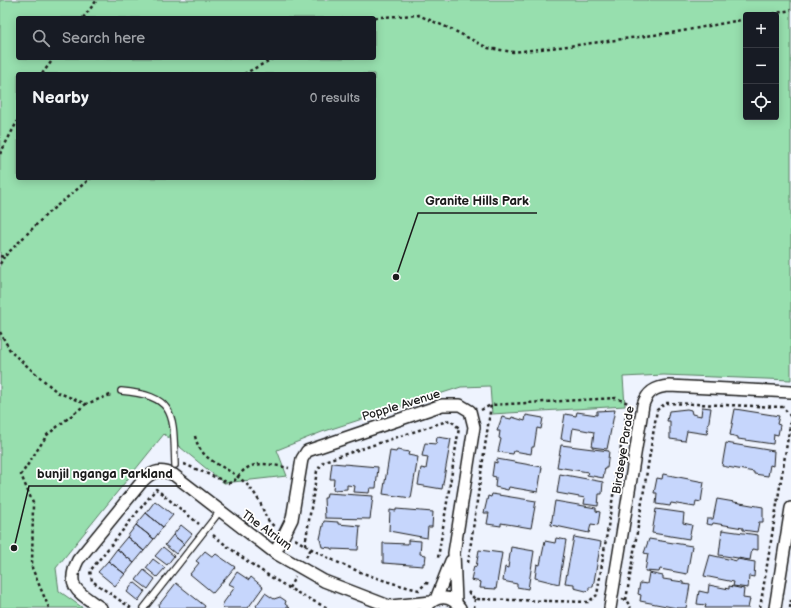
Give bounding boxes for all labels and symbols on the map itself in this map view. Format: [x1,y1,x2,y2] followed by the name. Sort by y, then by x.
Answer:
[418,188,537,213] callout: Granite Hills Park
[425,193,529,209] text: Granite Hills Park
[360,386,442,424] street label: Popple Avenue
[609,405,638,495] street label: Birdseye Parade
[29,461,181,486] callout: bunjil nganga Parkland
[37,466,173,482] text: bunjil nganga Parkland
[239,507,295,554] street label: The Atrium

